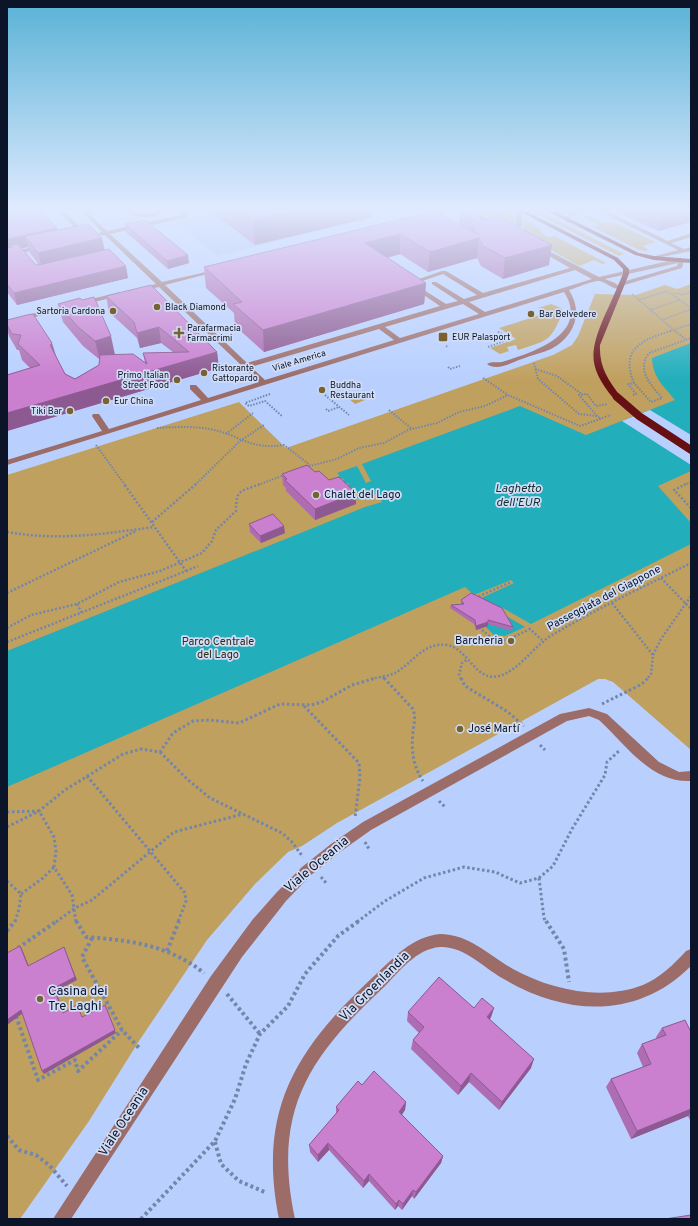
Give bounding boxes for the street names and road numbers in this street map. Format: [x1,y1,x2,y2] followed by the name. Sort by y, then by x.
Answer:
[271,348,327,374] street label: Viale America
[545,562,663,634] street label: Passeggiata del Giappone
[281,833,353,897] street label: Viale Oceania
[337,949,413,1025] street label: Via Groenlandia
[96,1084,152,1160] street label: Viale Oceania

